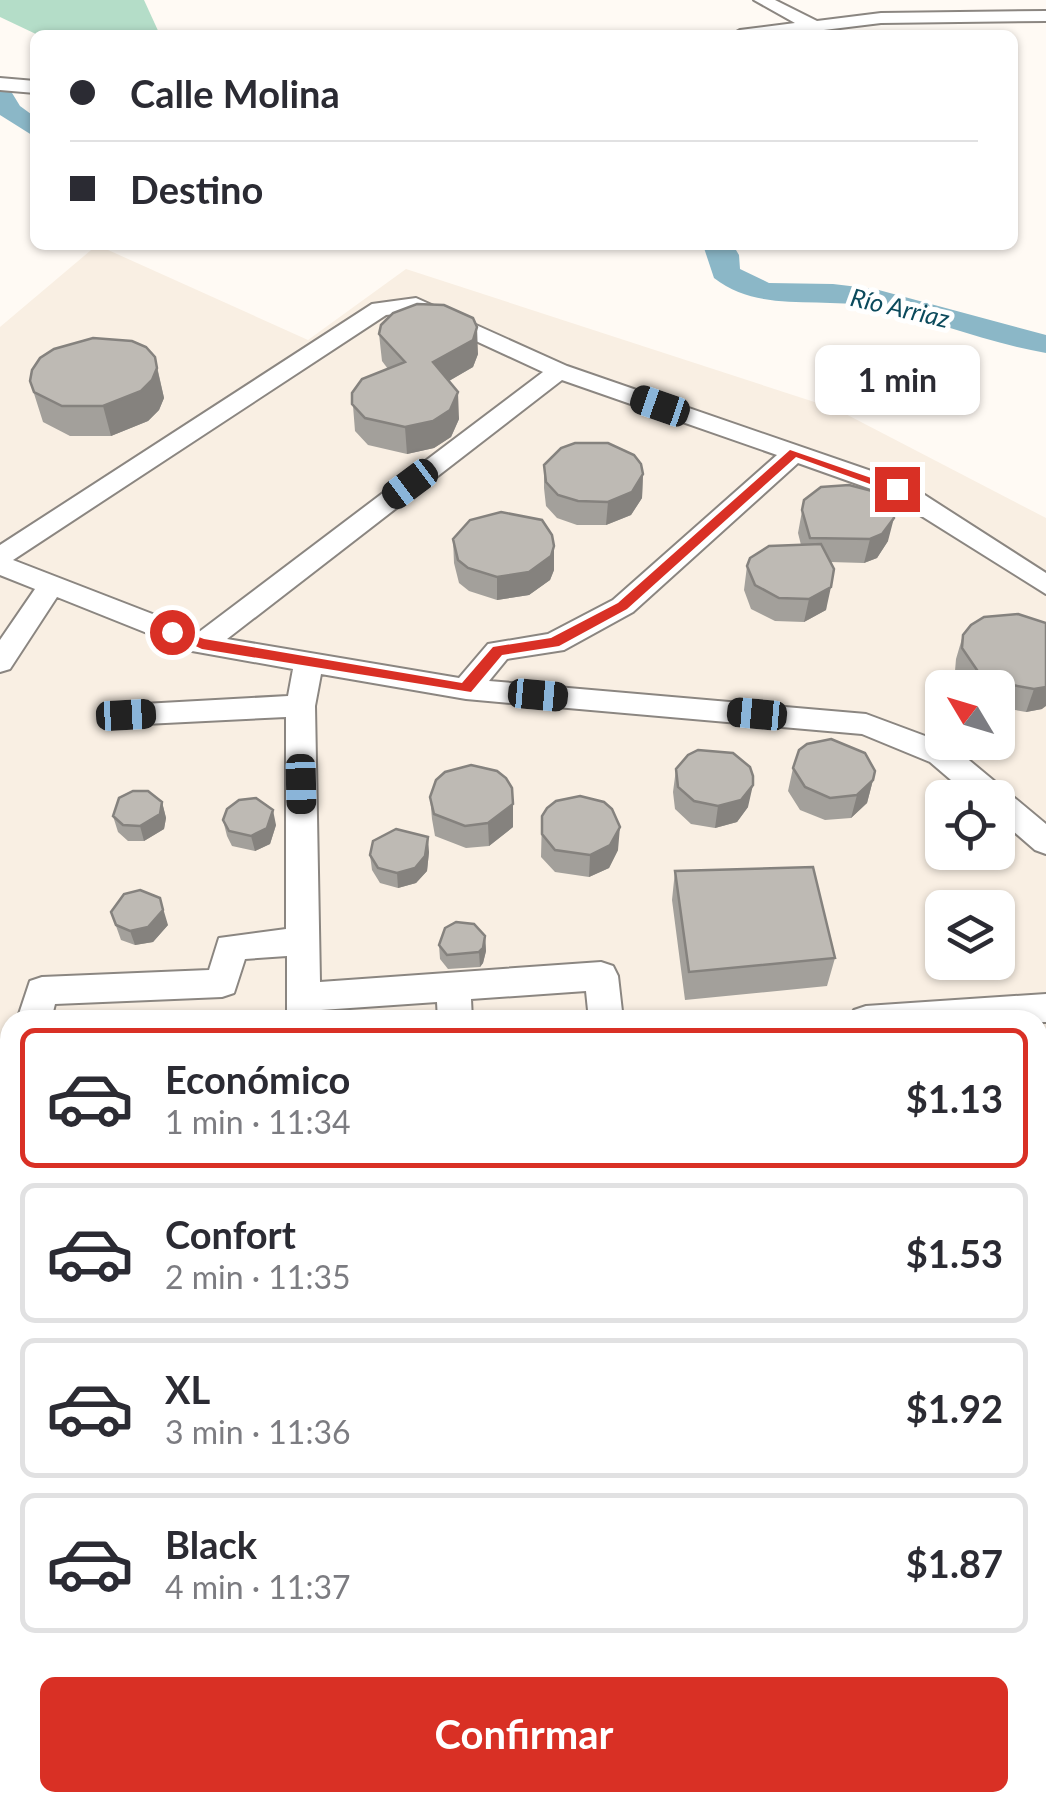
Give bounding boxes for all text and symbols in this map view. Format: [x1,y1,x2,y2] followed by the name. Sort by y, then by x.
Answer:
[130,70,340,116] text: Calle Molina
[130,166,263,212] text: Destino
[848,281,953,333] water label: Río Arriaz
[814,344,980,414] callout: 1 min
[858,360,937,399] text: 1 min
[627,382,693,430] car
[377,454,443,514] car
[875,467,920,512] route end
[150,610,195,655] route start
[925,670,1015,760] north arrow
[925,670,1015,980] map controls
[507,677,569,713] car
[726,696,788,732] car
[95,698,157,732] car
[285,754,317,814] car
[925,780,1015,870] button: locate
[925,890,1015,980] button: layers
[45,1053,135,1143] icon: car
[165,1056,350,1102] text: Económico
[906,1075,1003,1121] text: $1.13
[165,1102,351,1141] text: 1 min · 11:34
[45,1208,135,1298] icon: car
[165,1211,296,1257] text: Confort
[906,1230,1003,1276] text: $1.53
[165,1257,351,1296] text: 2 min · 11:35
[45,1363,135,1453] icon: car
[165,1366,210,1412] text: XL
[906,1385,1003,1431] text: $1.92
[165,1412,351,1451] text: 3 min · 11:36
[45,1518,135,1608] icon: car
[165,1521,257,1567] text: Black
[906,1540,1003,1586] text: $1.87
[165,1567,351,1606] text: 4 min · 11:37
[40,1677,1008,1792] button: Confirmar

